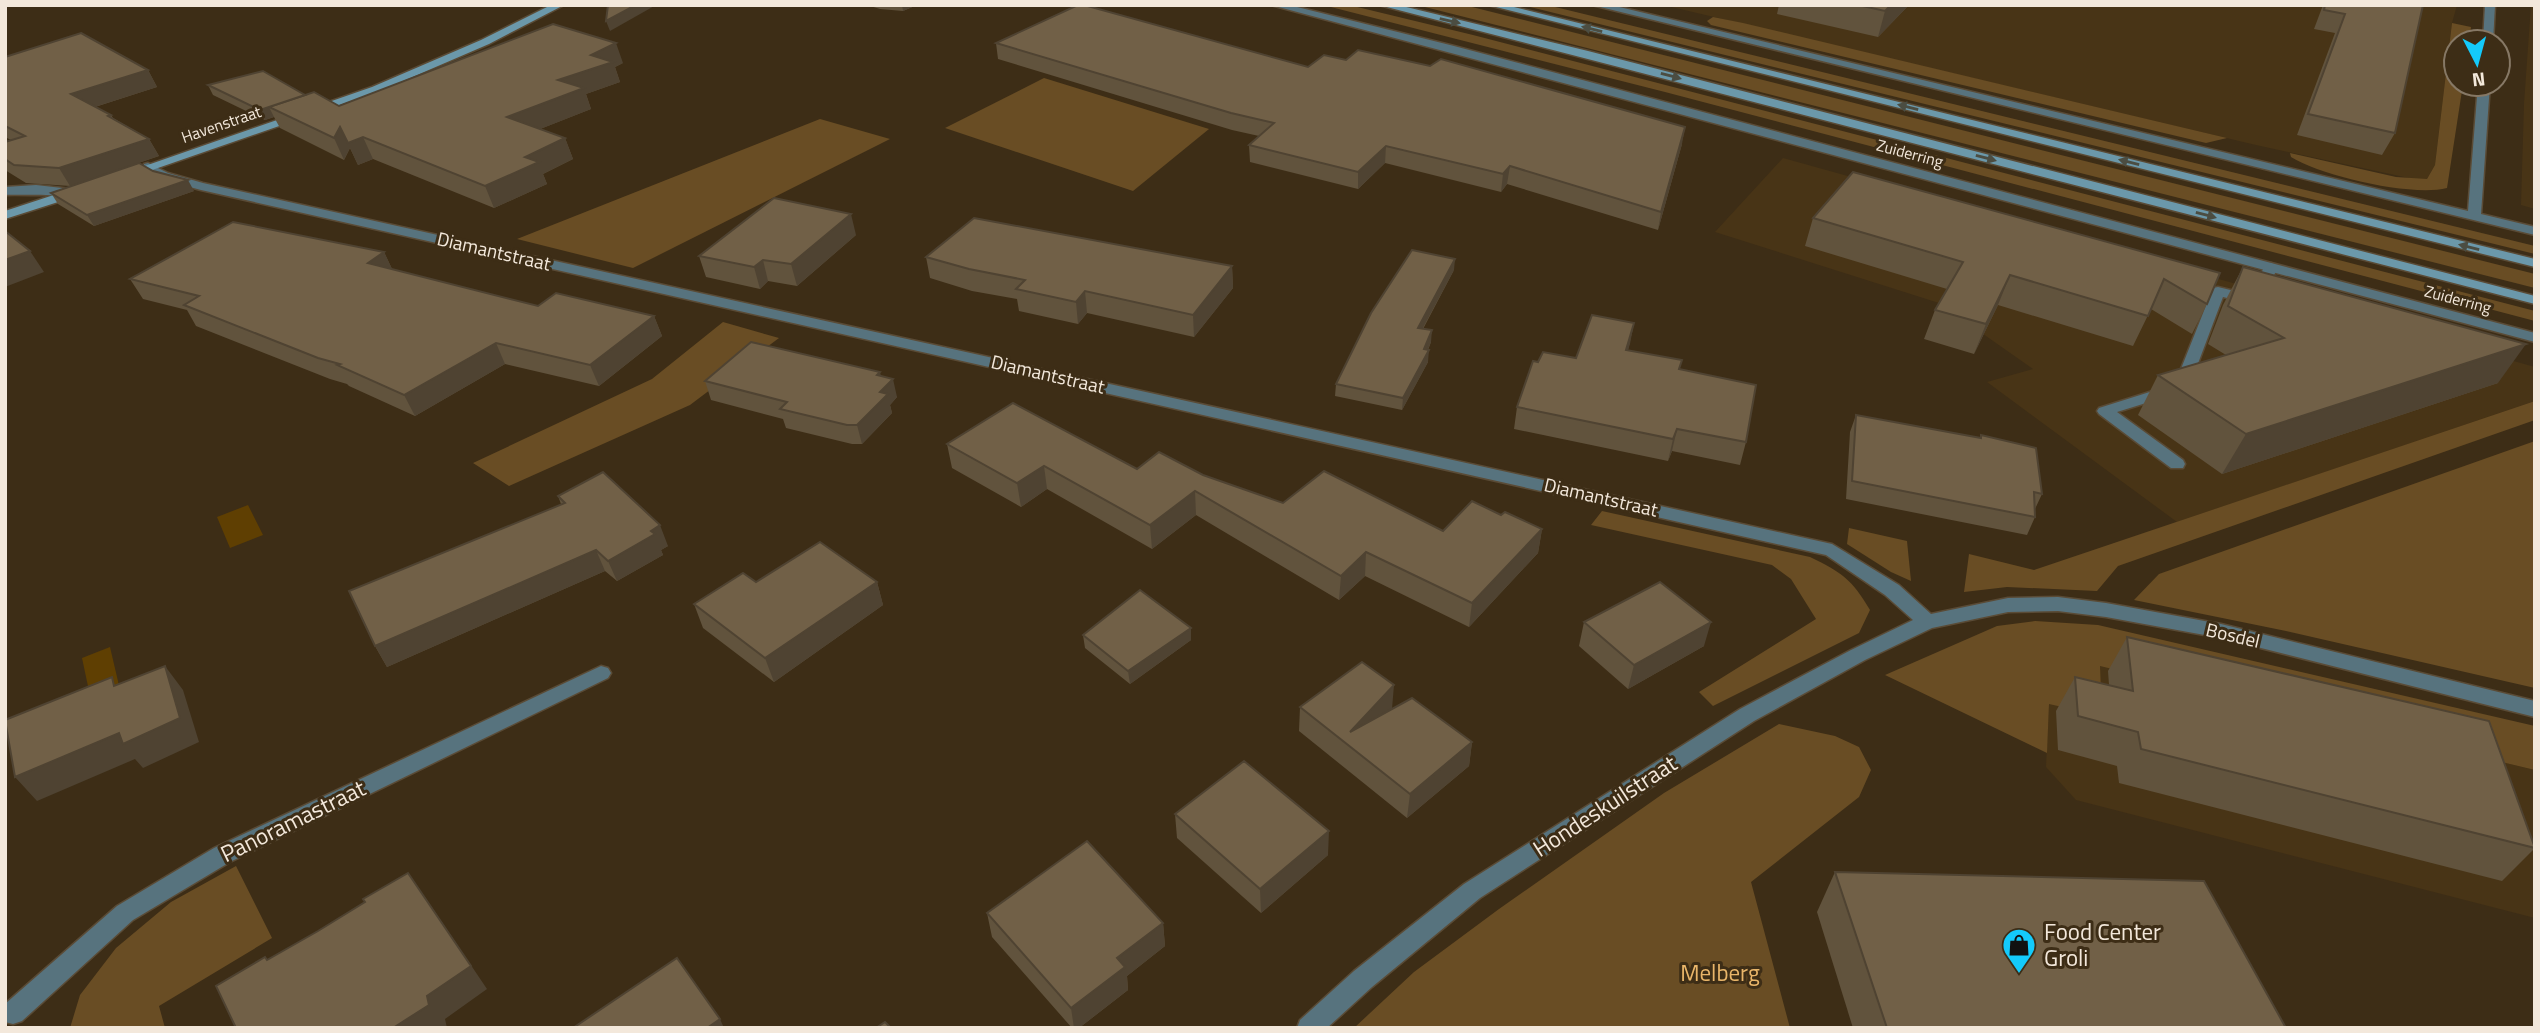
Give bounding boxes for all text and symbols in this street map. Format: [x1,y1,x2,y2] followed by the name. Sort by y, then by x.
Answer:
[1439,16,1461,27] one-way arrow
[1581,24,1603,35] one-way arrow
[2442,28,2512,98] north arrow
[2471,65,2487,96] text: N
[1660,71,1682,82] one-way arrow
[178,99,265,149] street label: Havenstraat
[1897,101,1919,112] one-way arrow
[1874,133,1946,173] street label: Zuiderring
[1975,153,1997,164] one-way arrow
[2118,156,2140,167] one-way arrow
[2195,210,2217,221] one-way arrow
[434,223,554,278] street label: Diamantstraat
[2457,241,2479,252] one-way arrow
[2422,279,2494,319] street label: Zuiderring
[988,346,1108,401] street label: Diamantstraat
[1541,469,1661,524] street label: Diamantstraat
[2203,614,2263,655] street label: Bosdel
[1526,746,1684,865] street label: Hondeskuilstraat
[214,770,371,871] street label: Panoramastraat
[2044,914,2161,975] place label: Food Center Groli
[2000,926,2038,975] shop icon: Food Center Groli
[1680,955,1760,990] park label: Melberg

